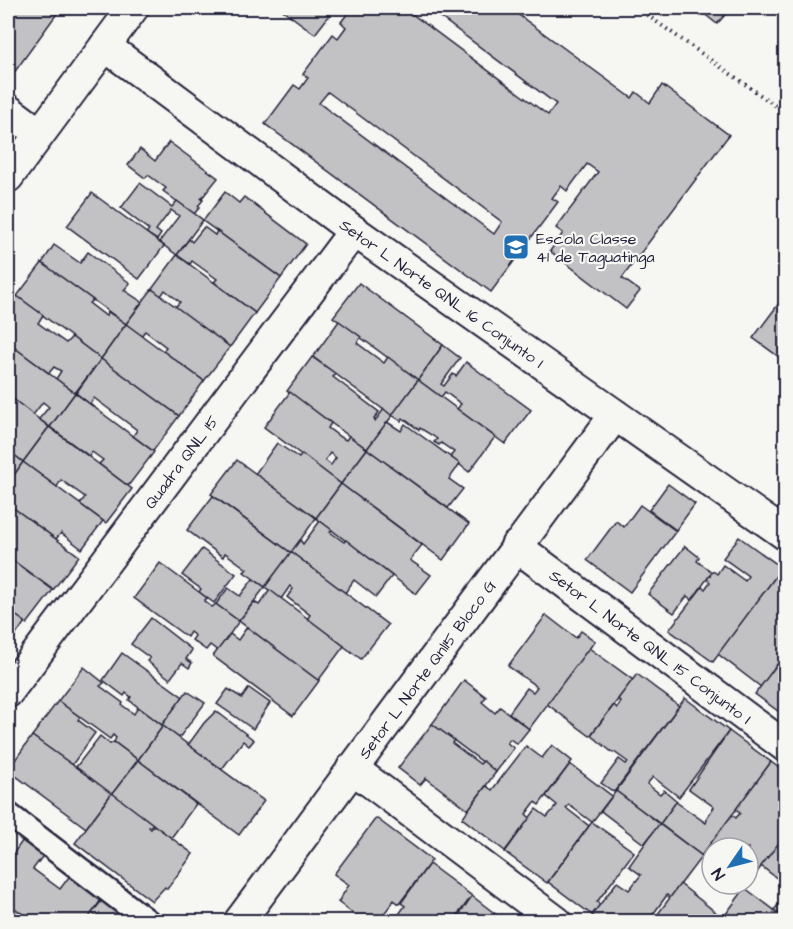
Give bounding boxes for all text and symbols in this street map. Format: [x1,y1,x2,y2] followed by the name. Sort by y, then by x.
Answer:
[335,214,548,373] street label: Setor L Norte QNL 16 Conjunto I
[536,228,655,269] place label: Escola Classe 41 de Taguatinga
[501,232,531,262] school or university icon: Escola Classe 41 de Taguatinga
[139,411,224,513] street label: Quadra QNL 15
[545,565,756,730] street label: Setor L Norte QNL 15 Conjunto I
[354,576,501,764] street label: Setor L Norte Qnl15 Bloco G
[700,836,760,896] north arrow
[707,864,730,884] text: N

